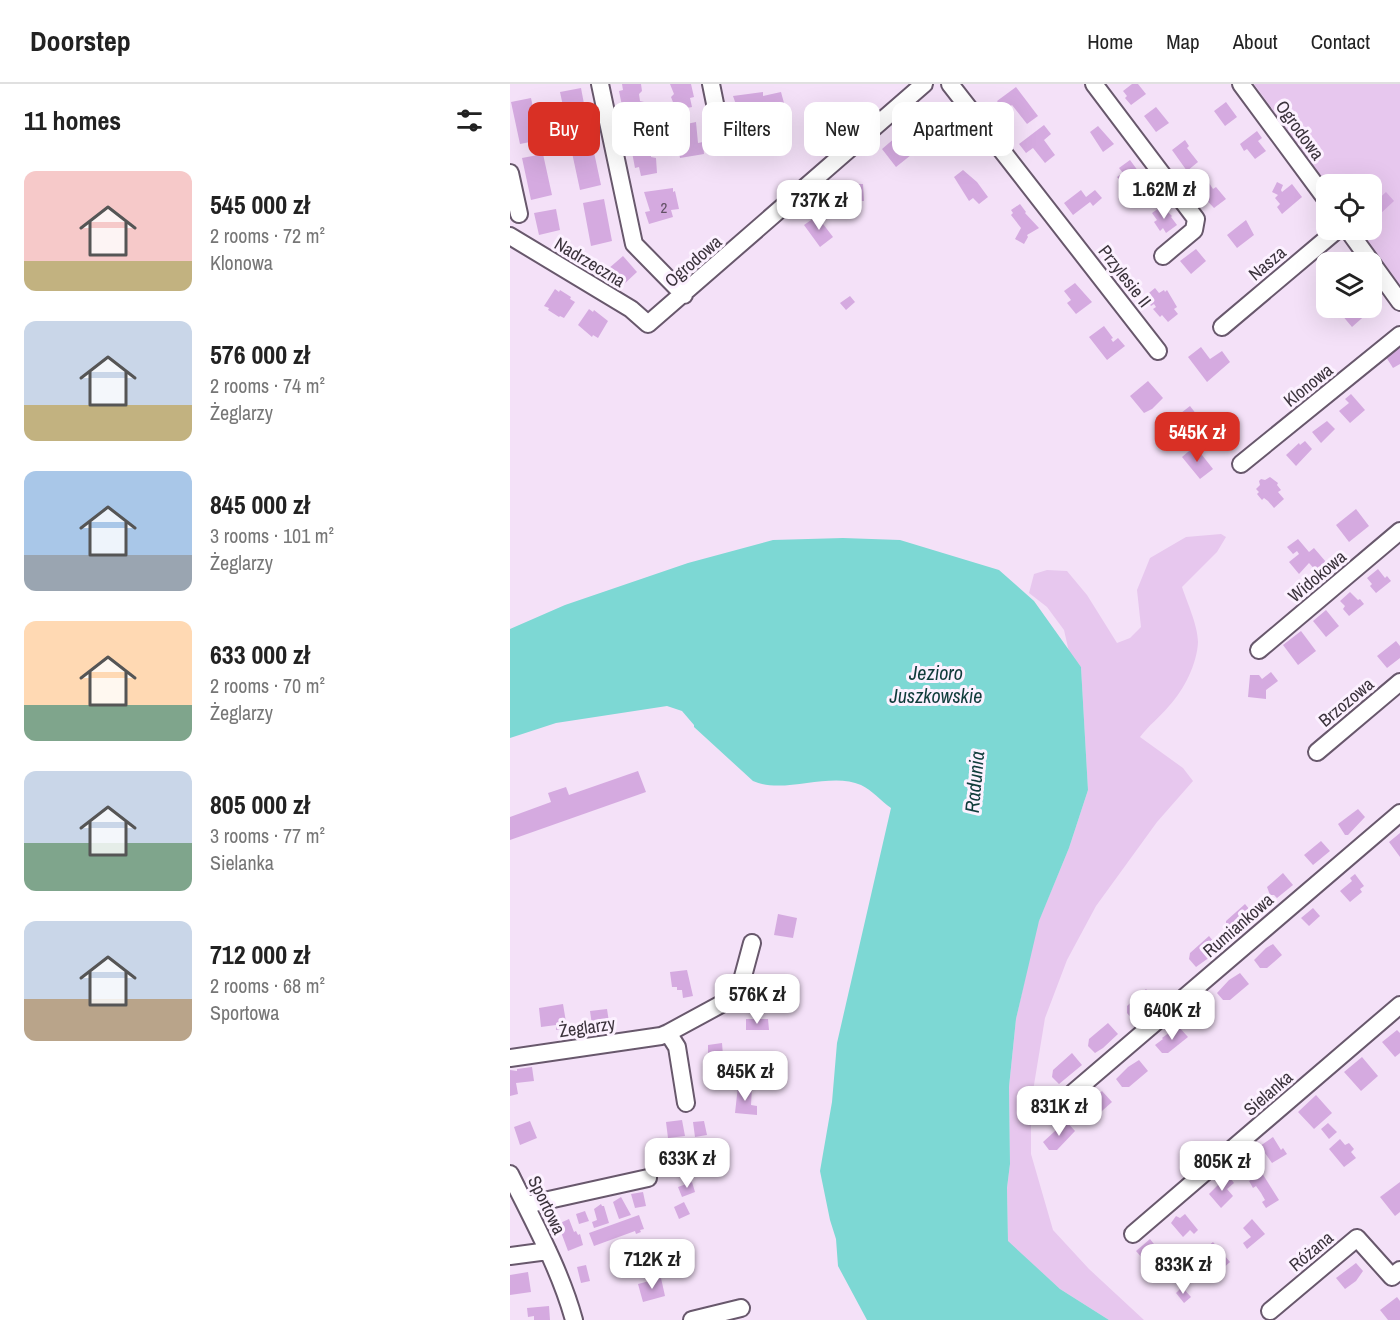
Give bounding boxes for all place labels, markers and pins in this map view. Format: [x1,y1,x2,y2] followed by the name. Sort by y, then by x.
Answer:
[1102,169,1226,220] pin: 1.62M zł
[764,180,874,231] pin: 737K zł
[1142,412,1252,463] pin: 545K zł
[702,974,812,1025] pin: 576K zł
[1117,990,1227,1041] pin: 640K zł
[690,1051,800,1102] pin: 845K zł
[1004,1086,1114,1137] pin: 831K zł
[632,1138,742,1189] pin: 633K zł
[1167,1141,1277,1192] pin: 805K zł
[597,1239,707,1290] pin: 712K zł
[1128,1244,1238,1295] pin: 833K zł

